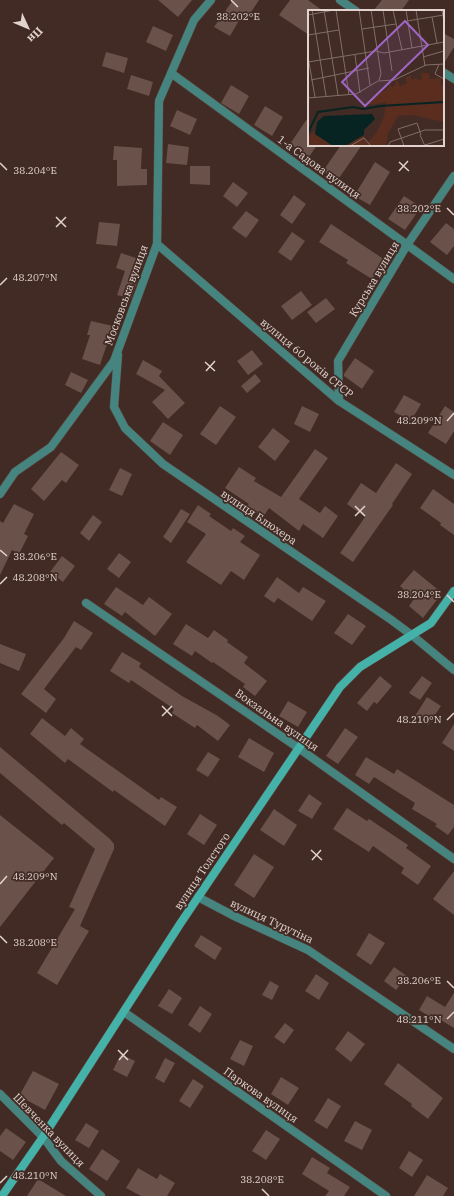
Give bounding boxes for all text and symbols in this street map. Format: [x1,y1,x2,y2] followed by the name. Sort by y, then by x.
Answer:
[8,8,48,48] north arrow
[216,10,260,23] text: 38.202°E
[308,10,444,146] inset map
[24,24,46,46] text: Пн
[275,132,363,202] street label: 1-а Садова вулиця
[13,164,57,177] text: 38.204°E
[397,202,441,215] text: 38.202°E
[346,239,402,319] street label: Курська вулиця
[101,243,151,347] street label: Московська вулиця
[12,271,58,284] text: 48.207°N
[258,315,356,401] street label: вулиця 60 років СРСР
[396,414,442,427] text: 48.209°N
[218,486,300,548] street label: вулиця Блюхера
[13,550,57,563] text: 38.206°E
[12,571,58,584] text: 48.208°N
[397,588,441,601] text: 38.204°E
[232,686,322,754] street label: Вокзальна вулиця
[396,713,442,726] text: 48.210°N
[171,830,233,912] street label: вулиця Толстого
[12,870,58,883] text: 48.209°N
[228,896,316,946] street label: вулиця Турутіна
[13,936,57,949] text: 38.208°E
[397,974,441,987] text: 38.206°E
[396,1013,442,1026] text: 48.211°N
[221,1064,301,1126] street label: Паркова вулиця
[10,1090,88,1170] street label: Шевченка вулиця
[12,1169,58,1182] text: 48.210°N
[240,1173,284,1186] text: 38.208°E

